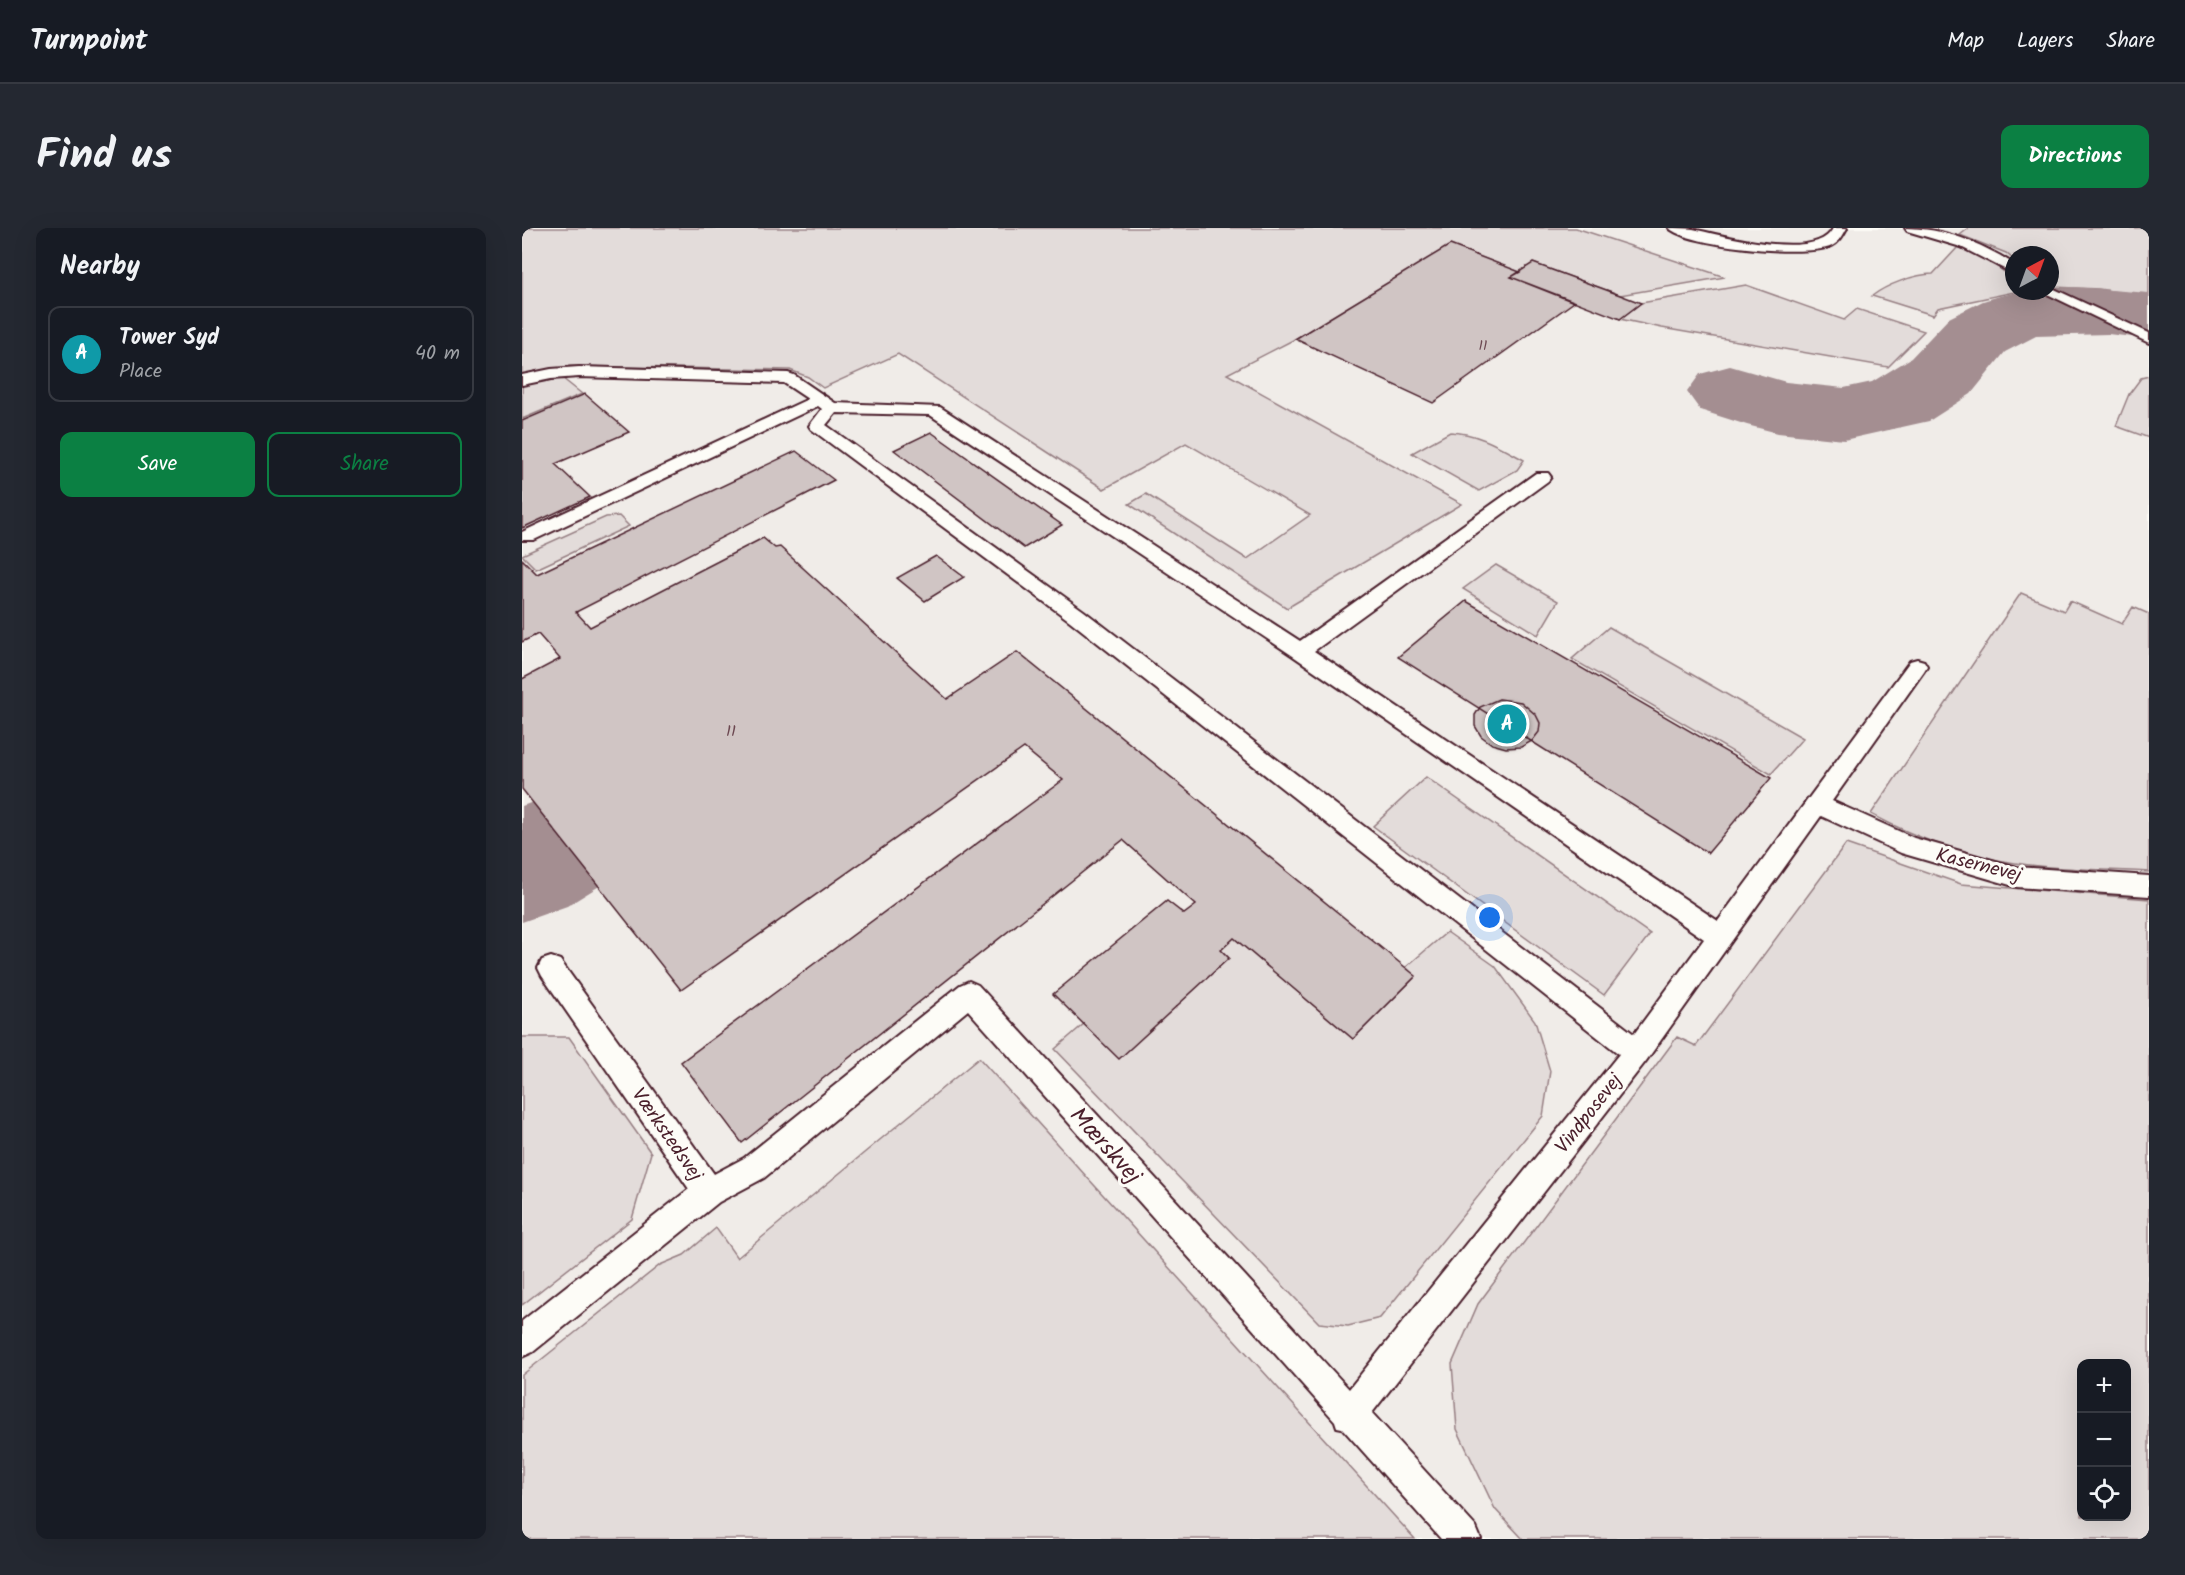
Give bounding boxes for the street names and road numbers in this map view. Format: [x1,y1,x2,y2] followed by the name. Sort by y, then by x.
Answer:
[1932,840,2026,892] street label: Kasernevej
[1548,1066,1632,1161] street label: Vindposevej
[622,1082,711,1189] street label: Værkstedsvej
[1059,1098,1151,1194] street label: Mærskvej

